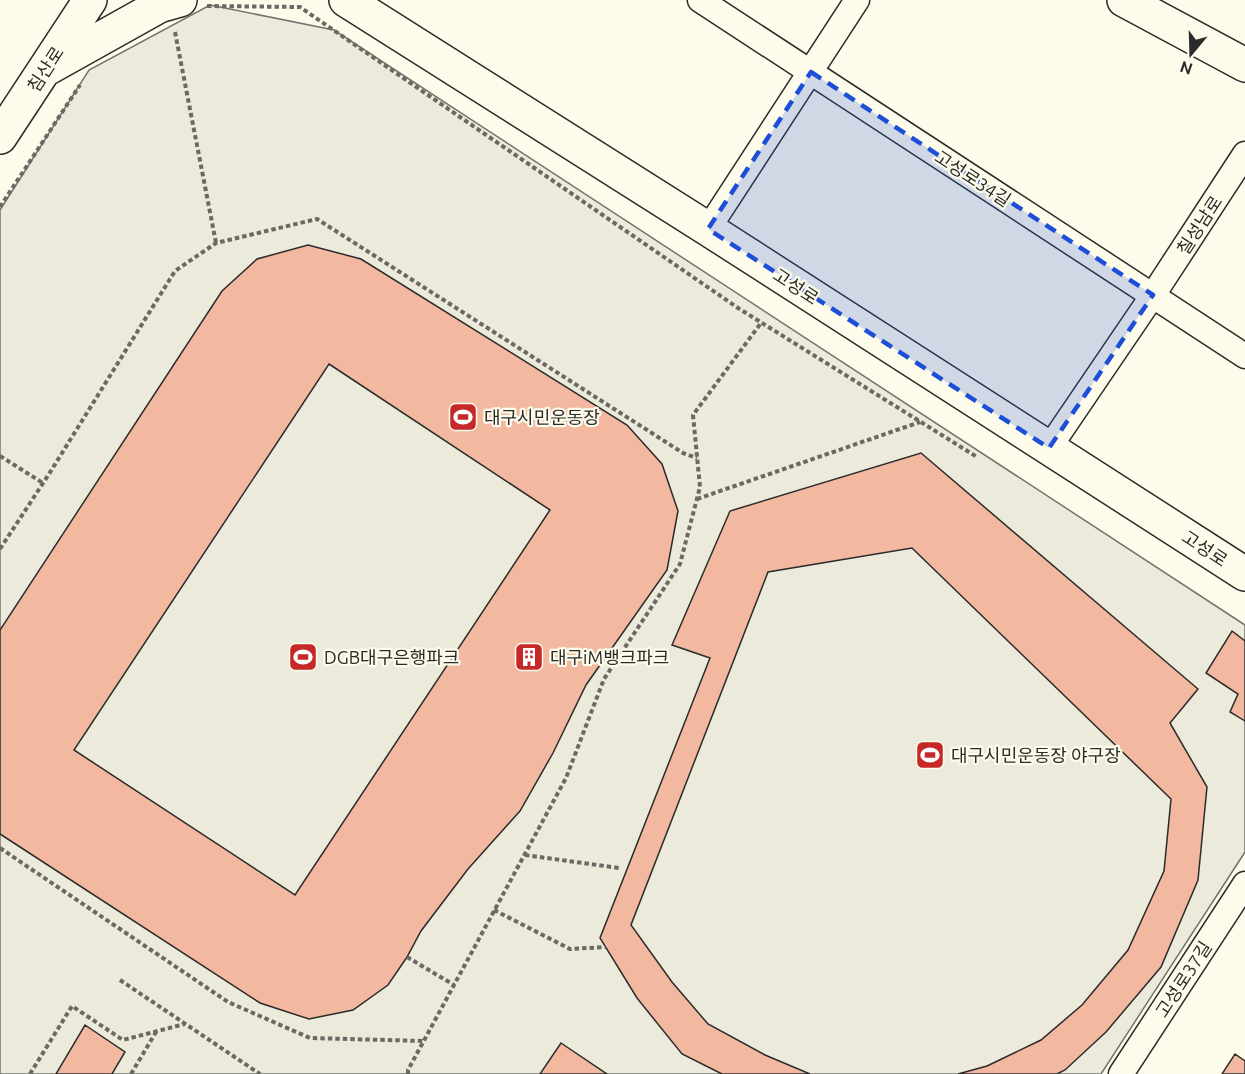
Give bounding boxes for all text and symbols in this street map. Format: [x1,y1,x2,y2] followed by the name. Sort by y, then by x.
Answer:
[1161,24,1221,84] north arrow
[23,43,67,95] street label: 침산로
[1178,58,1195,79] text: N
[931,146,1015,210] street label: 고성로34길
[1173,192,1225,258] street label: 칠성남로
[770,264,822,308] street label: 고성로
[447,401,479,433] sports icon: 대구시민운동장
[484,407,600,427] place label: 대구시민운동장
[1179,526,1231,570] street label: 고성로
[287,641,319,673] sports icon: DGB대구은행파크
[513,641,545,673] building icon: 대구iM뱅크파크
[324,647,459,667] place label: DGB대구은행파크
[550,647,669,667] place label: 대구iM뱅크파크
[914,739,946,771] sports icon: 대구시민운동장 야구장
[951,745,1121,765] place label: 대구시민운동장 야구장
[1151,937,1215,1021] street label: 고성로37길

